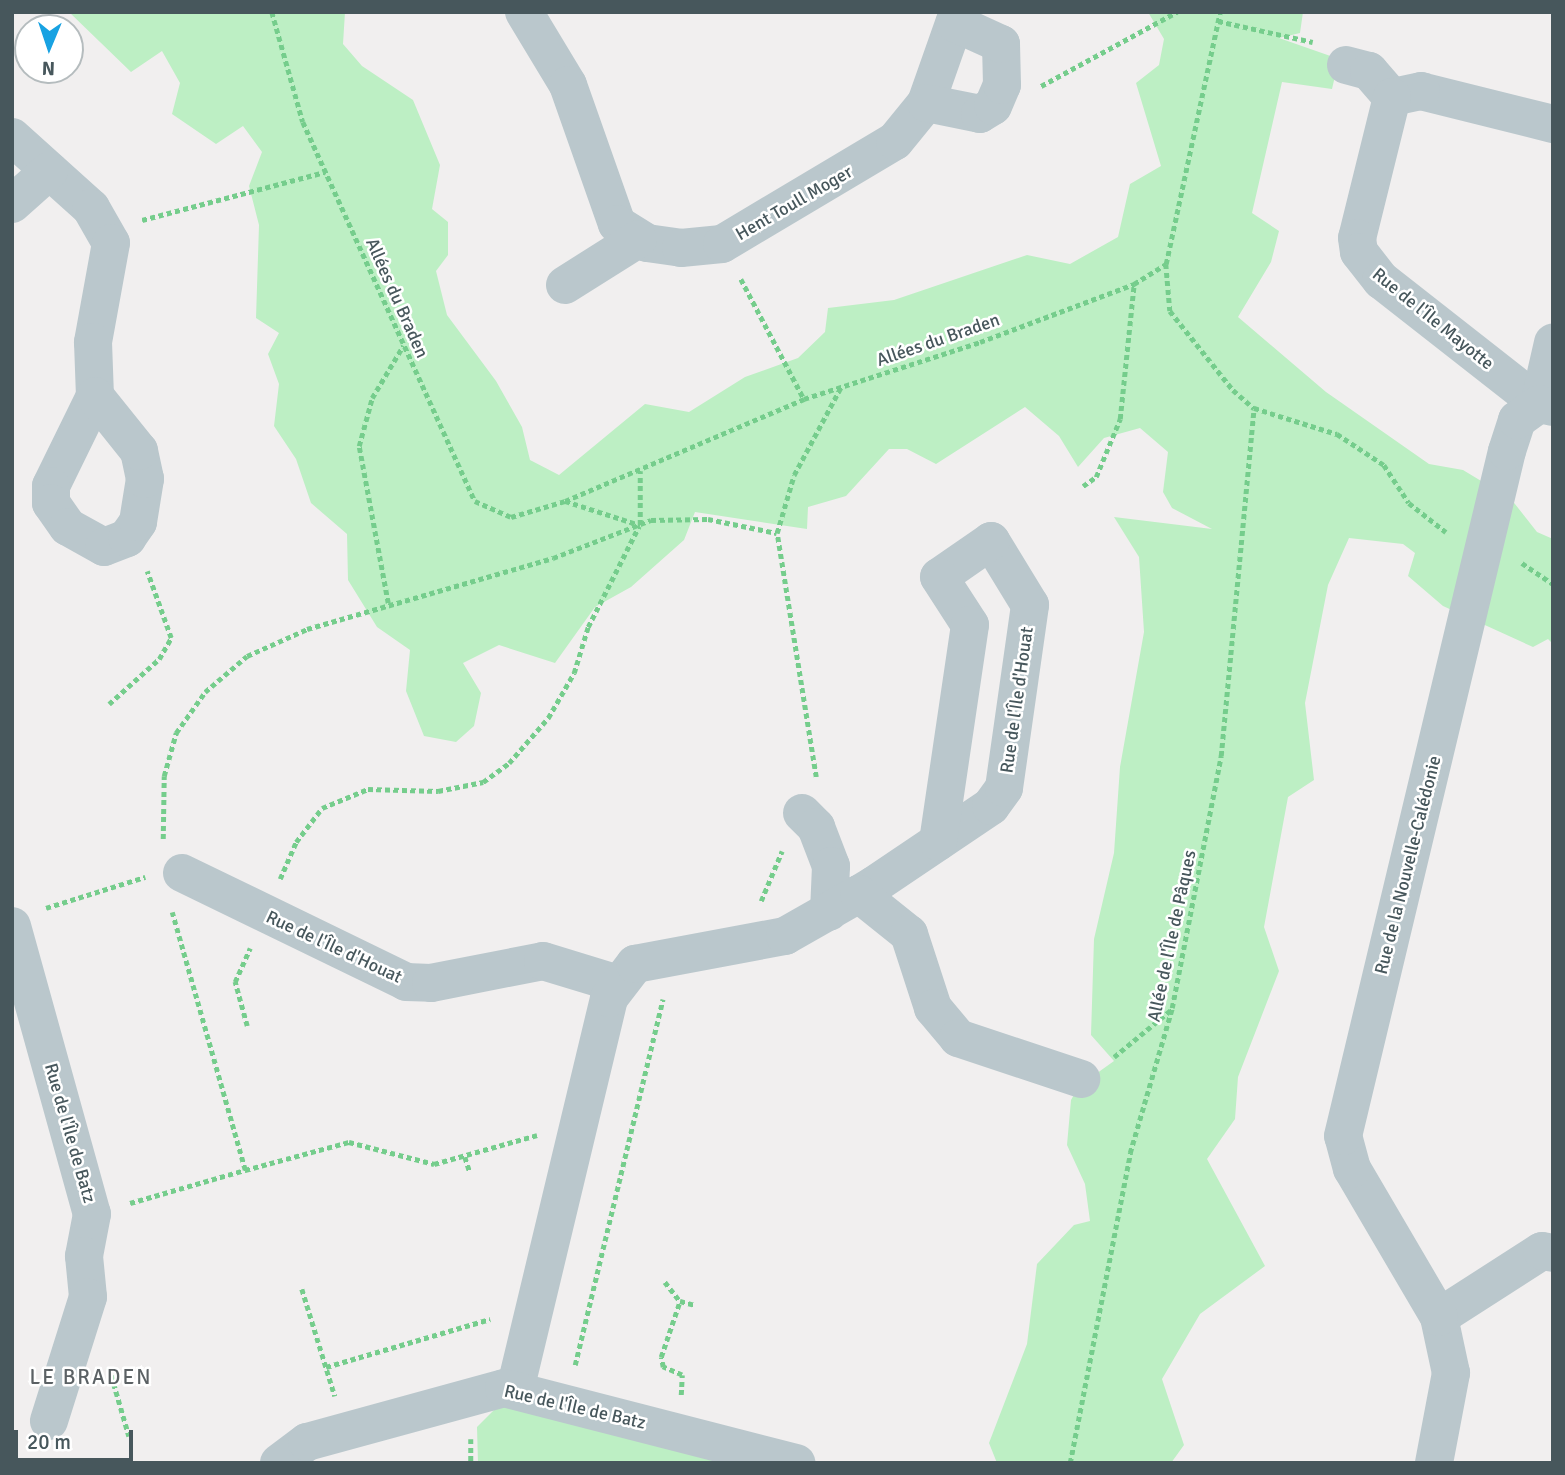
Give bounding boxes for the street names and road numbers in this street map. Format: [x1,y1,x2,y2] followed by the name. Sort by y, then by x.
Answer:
[732,161,856,245] street label: Hent Toull Moger
[361,235,433,361] street label: Allées du Braden
[1368,263,1498,375] street label: Rue de l'Île Mayotte
[874,309,1002,371] street label: Allées du Braden
[996,626,1038,774] street label: Rue de l'Île d'Houat
[1370,753,1446,977] street label: Rue de la Nouvelle-Calédonie
[1143,848,1201,1024] street label: Allée de l'Île de Pâques
[263,906,405,988] street label: Rue de l'Île d'Houat
[40,1061,100,1205] street label: Rue de l'Île de Batz
[502,1380,648,1434] street label: Rue de l'Île de Batz

